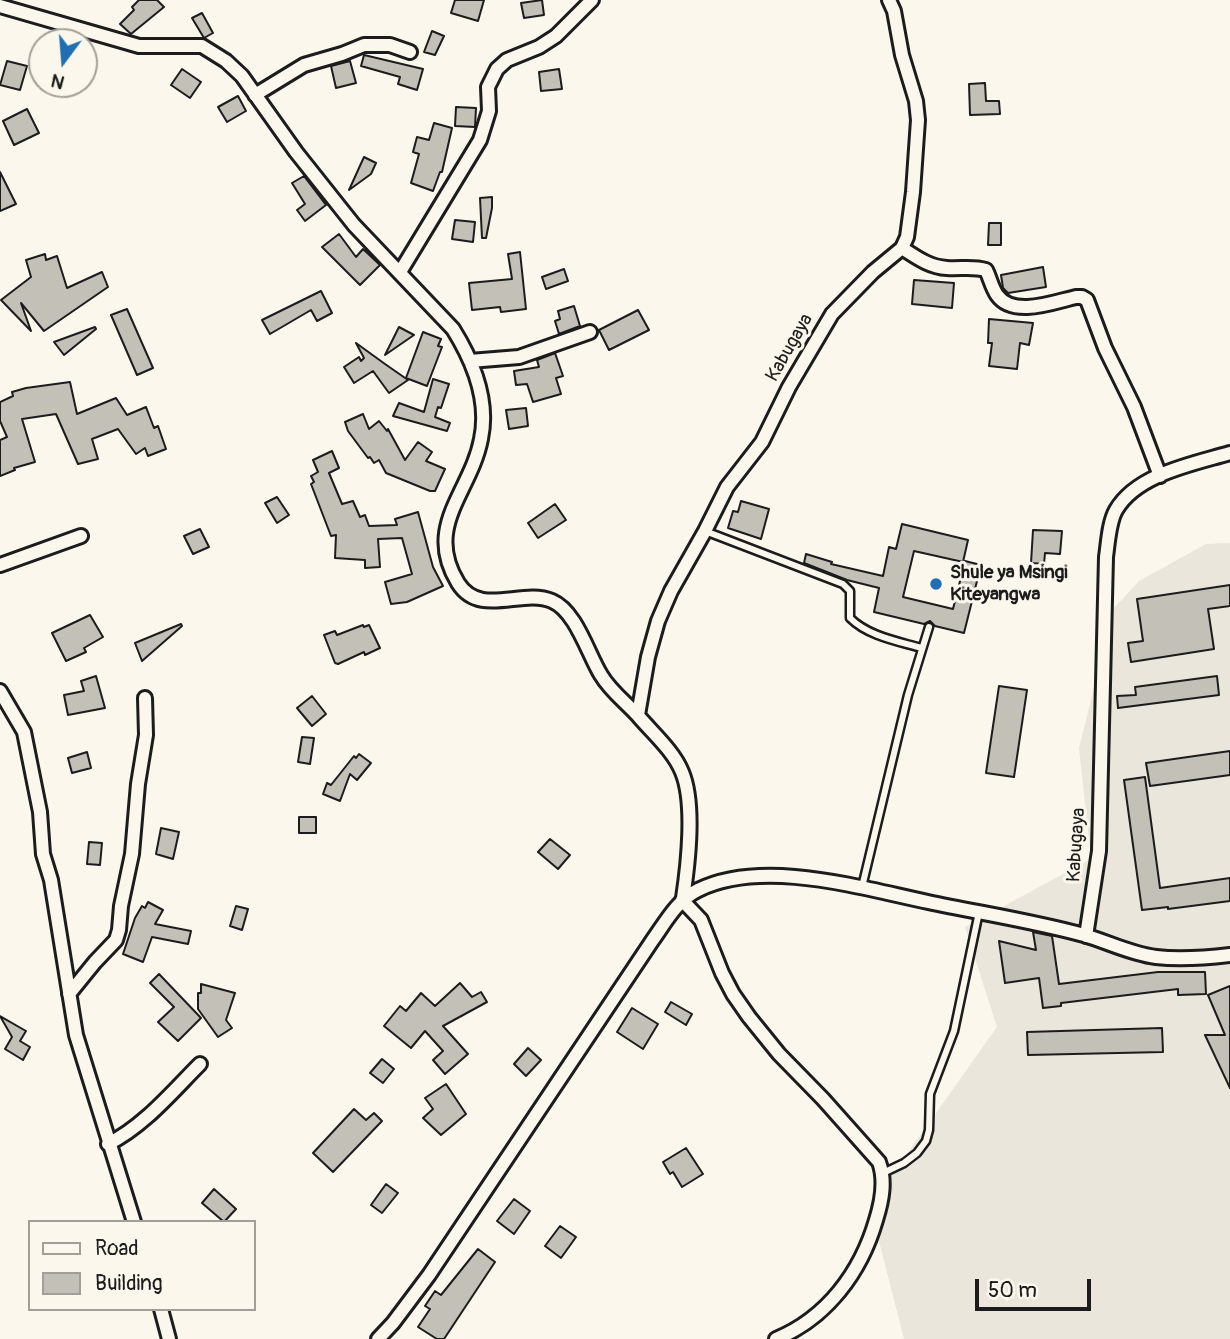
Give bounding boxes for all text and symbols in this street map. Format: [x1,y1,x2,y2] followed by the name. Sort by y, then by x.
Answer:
[28,28,98,98] north arrow
[48,68,67,95] text: N
[761,310,819,386] street label: Kabugaya
[950,562,1068,606] place label: Shule ya Msingi Kiteyangwa
[928,576,944,592] marker: Shule ya Msingi Kiteyangwa
[1063,807,1091,883] street label: Kabugaya
[28,1220,256,1311] legend
[95,1235,139,1262] text: Road
[978,1266,1094,1310] scale bar
[95,1270,162,1297] text: Building
[988,1277,1037,1304] text: 50 m

